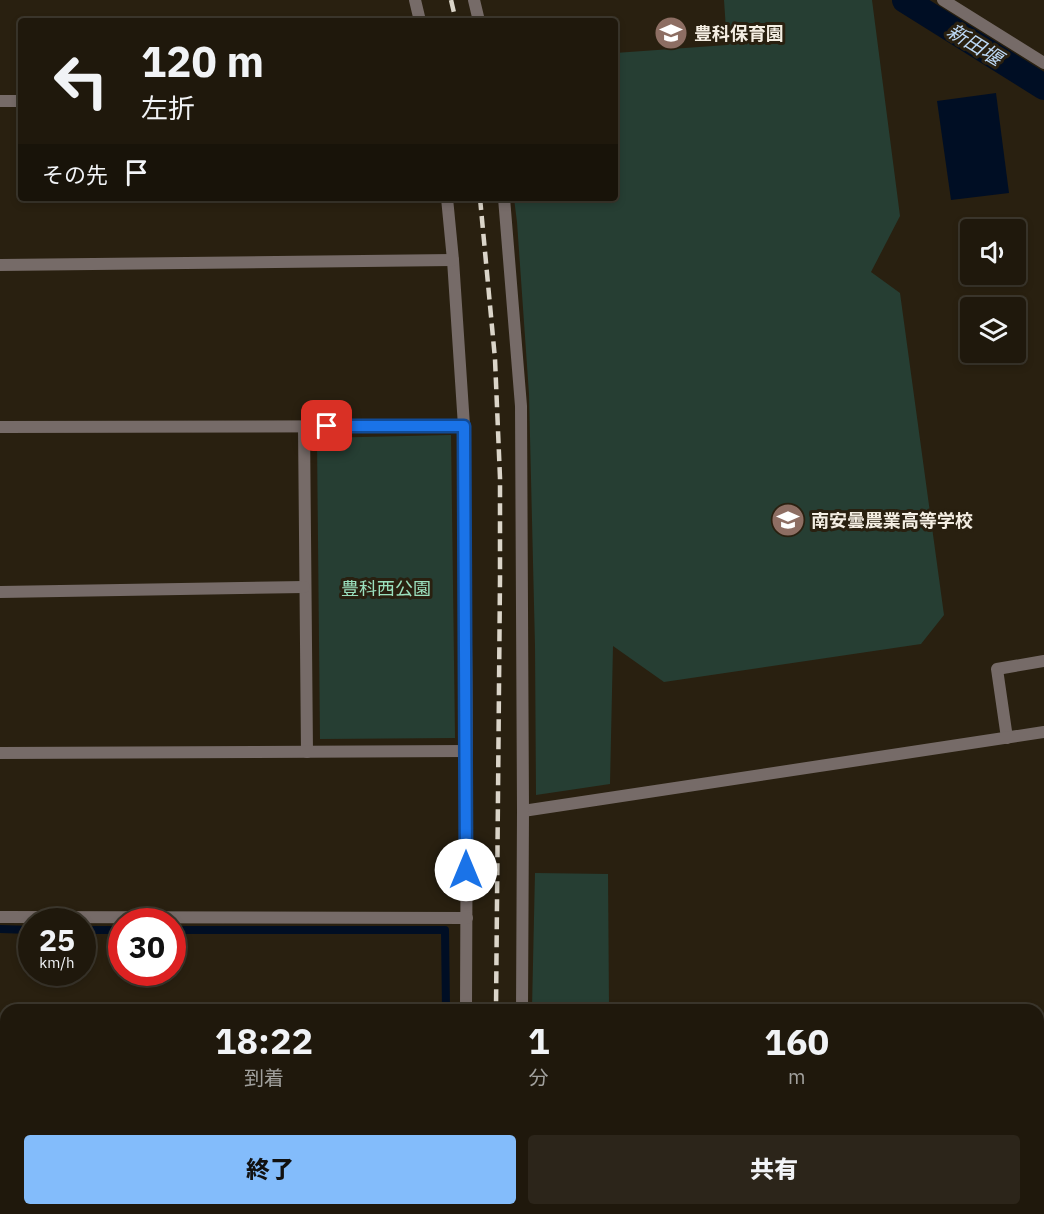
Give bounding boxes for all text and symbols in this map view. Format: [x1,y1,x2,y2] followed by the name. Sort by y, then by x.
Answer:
[653,15,689,51] school or university icon: 豊科保育園
[942,17,1011,73] water label: 新田堰
[694,22,784,45] place label: 豊科保育園
[141,34,264,89] text: 120 m
[42,42,120,120] icon: left
[141,90,195,125] text: 左折
[120,156,153,189] icon: arrive
[42,160,108,189] text: その先
[960,219,1026,363] map controls
[960,219,1026,285] button: sound
[960,297,1026,363] button: layers
[301,400,352,451] pin
[310,409,343,442] icon: arrive
[770,502,806,538] school or university icon: 南安曇農業高等学校
[811,509,973,532] place label: 南安曇農業高等学校
[341,577,431,600] park label: 豊科西公園
[434,838,498,902] position arrow
[108,908,186,986] speed limit sign: 30
[39,920,75,959] text: 25
[39,953,75,972] text: km/h
[215,1017,313,1064] text: 18:22
[528,1017,550,1064] text: 1
[764,1018,829,1065] text: 160
[788,1063,805,1090] text: m
[244,1064,284,1091] text: 到着
[529,1064,549,1091] text: 分
[24,1135,516,1204] button: 終了
[528,1135,1020,1204] button: 共有

